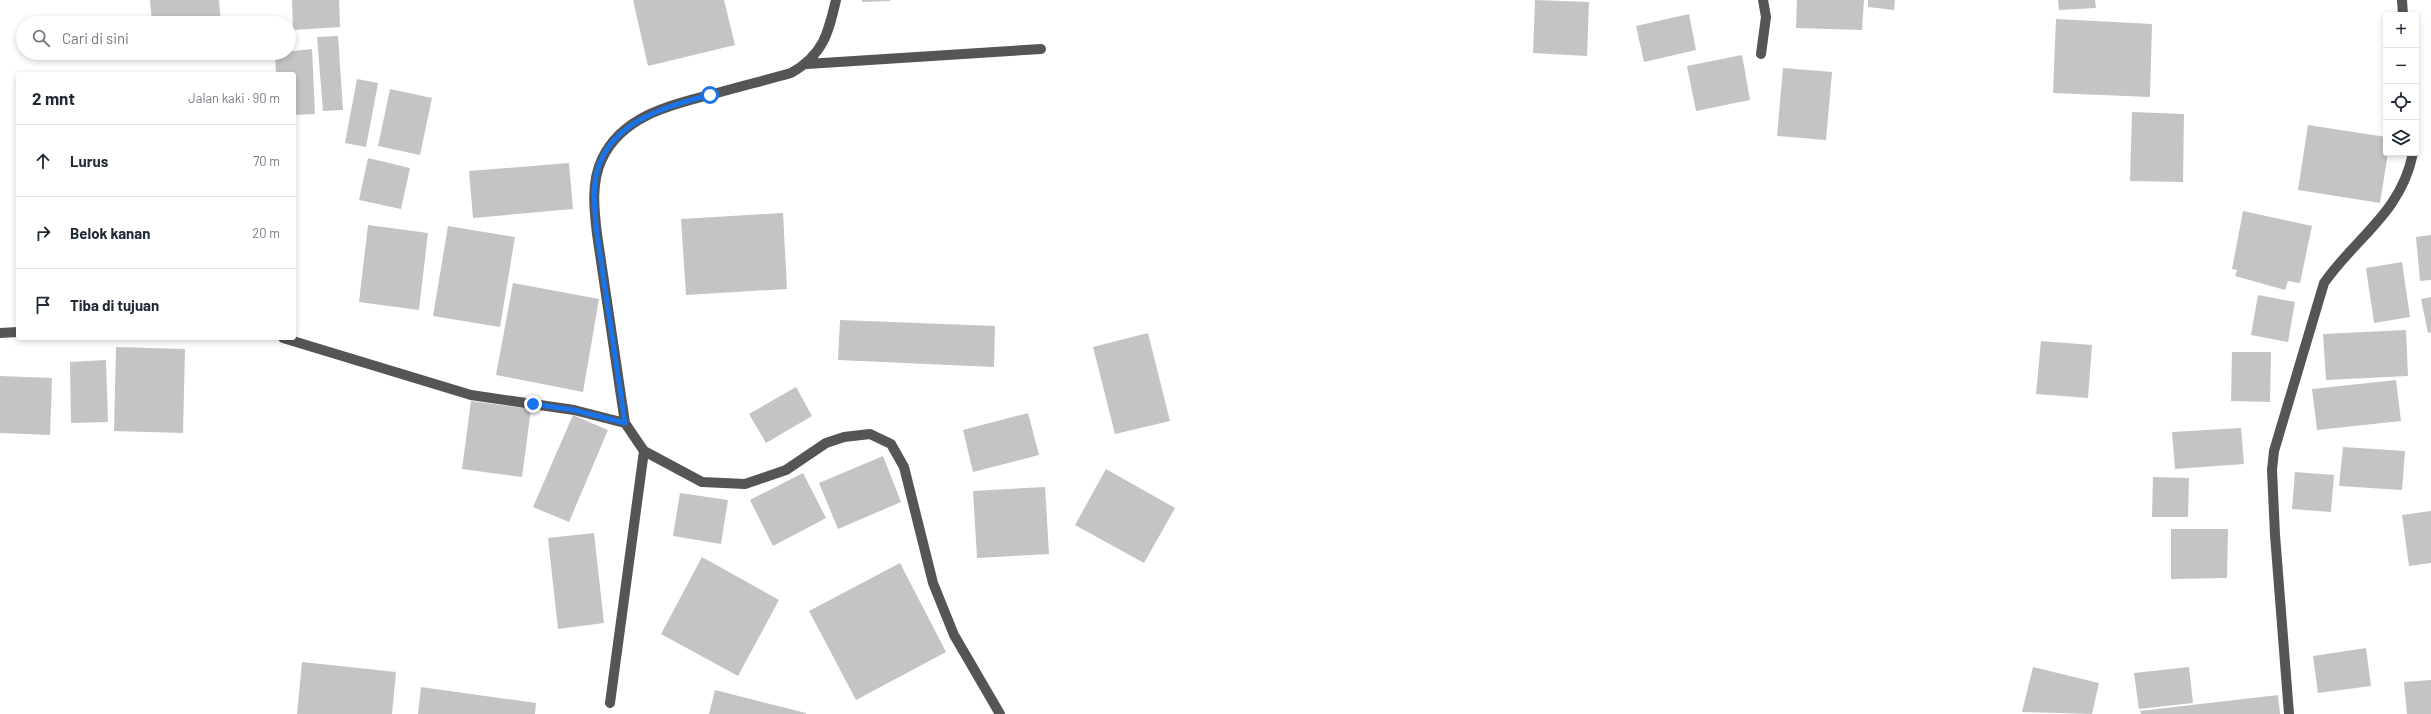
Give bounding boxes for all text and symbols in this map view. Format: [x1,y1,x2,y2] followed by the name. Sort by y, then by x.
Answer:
[2383,12,2419,156] map controls
[2383,12,2419,48] button: +
[16,16,296,60] search box
[30,27,52,49] icon: search
[62,29,129,47] text: Cari di sini
[2383,48,2419,84] button: −
[2383,84,2419,120] button: locate
[701,86,719,104] route start
[32,88,75,108] text: 2 mnt
[188,90,280,106] text: Jalan kaki · 90 m
[2383,120,2419,156] button: layers
[32,150,54,172] icon: ahead
[70,152,108,170] text: Lurus
[253,153,280,169] text: 70 m
[32,222,54,244] icon: right
[70,224,150,242] text: Belok kanan
[252,225,280,241] text: 20 m
[32,294,54,316] icon: arrive
[70,296,159,314] text: Tiba di tujuan
[524,395,542,413] route end

